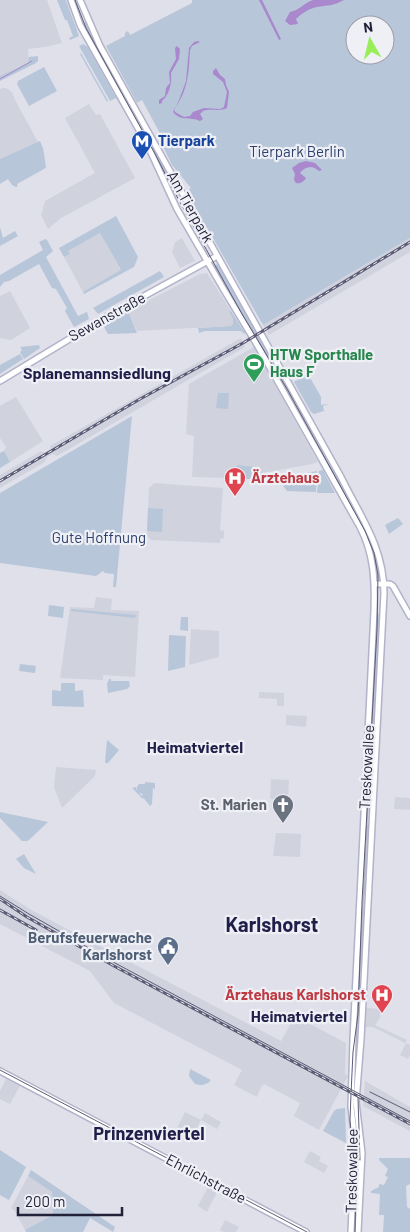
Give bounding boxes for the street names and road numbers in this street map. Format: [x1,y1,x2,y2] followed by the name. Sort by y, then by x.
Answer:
[164,168,218,246] street label: Am Tierpark
[65,288,148,345] street label: Sewanstraße
[355,724,377,810] street label: Treskowallee
[341,1129,361,1213] street label: Treskowallee
[163,1150,249,1207] street label: Ehrlichstraße

